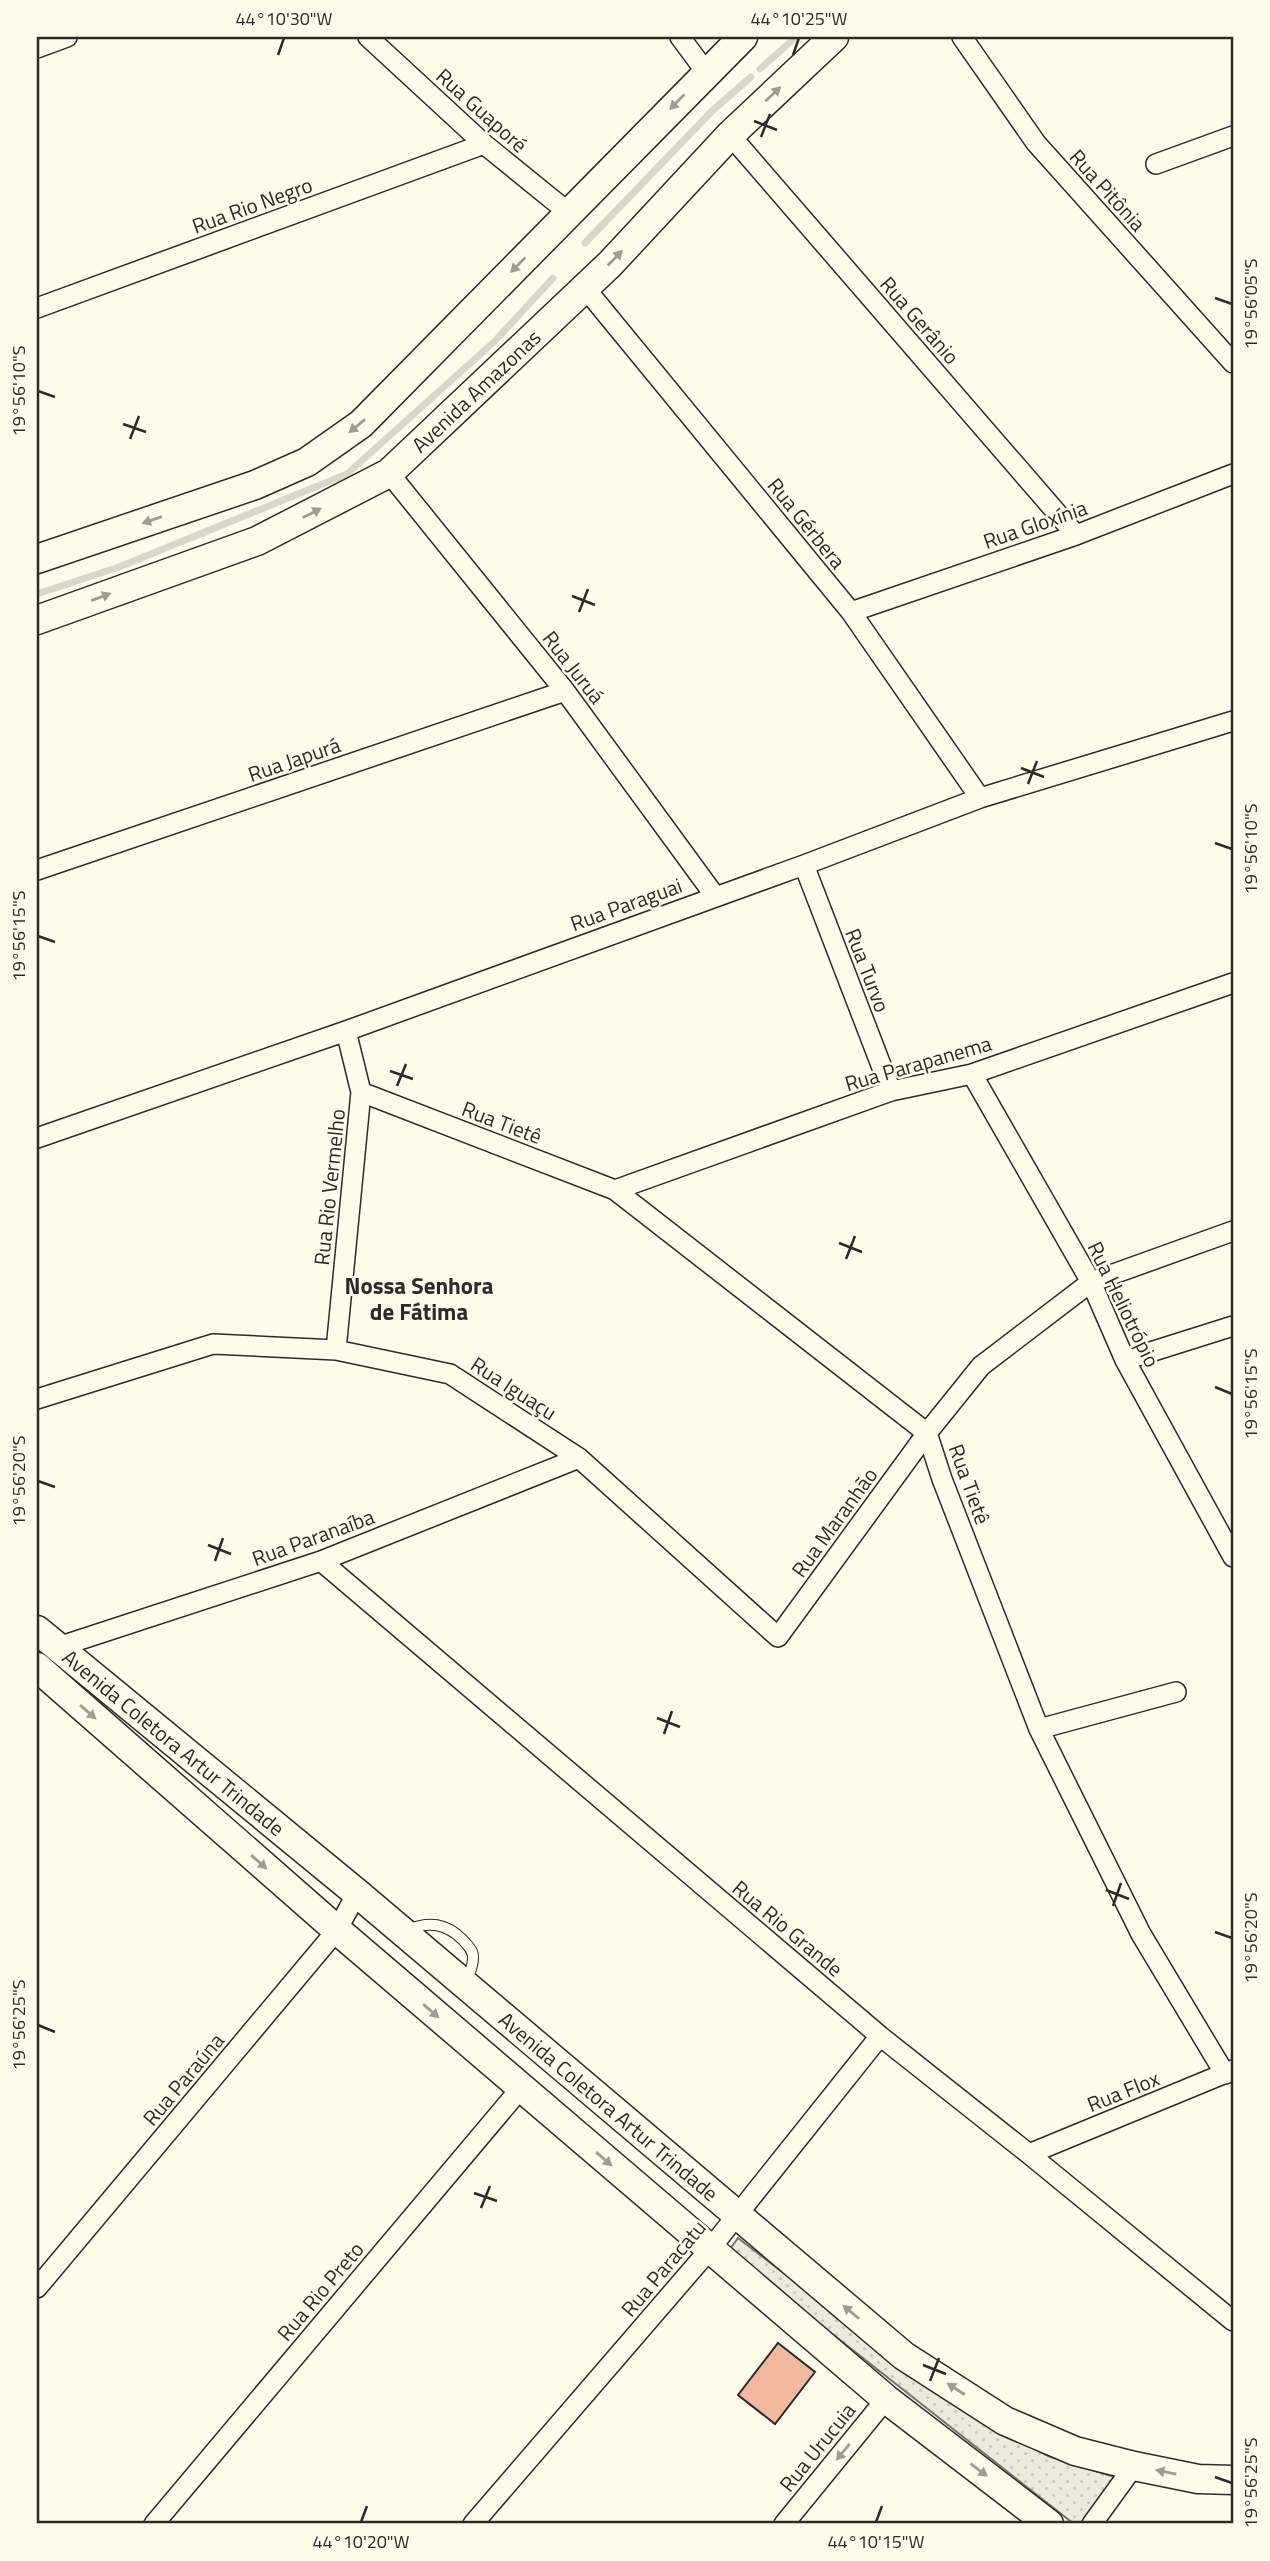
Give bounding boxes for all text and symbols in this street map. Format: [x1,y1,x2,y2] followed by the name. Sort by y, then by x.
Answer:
[236,5,333,32] text: 44°10'30"W
[751,5,848,32] text: 44°10'25"W
[429,60,535,160] street label: Rua Guaporé
[764,87,781,103] one-way arrow
[669,93,685,110] one-way arrow
[1062,142,1154,239] street label: Rua Pitônia
[187,168,317,242] street label: Rua Rio Negro
[607,250,623,267] one-way arrow
[510,257,526,273] one-way arrow
[1237,259,1264,349] text: 19°56'05"S
[873,269,967,371] street label: Rua Gerânio
[404,321,548,460] street label: Avenida Amazonas
[5,346,32,436] text: 19°56'10"S
[348,418,366,432] one-way arrow
[760,470,854,576] street label: Rua Gérbera
[979,491,1092,557] street label: Rua Gloxínia
[302,507,322,518] one-way arrow
[141,515,162,526] one-way arrow
[91,591,112,602] one-way arrow
[535,624,613,711] street label: Rua Juruá
[244,728,345,790] street label: Rua Japurá
[1237,804,1264,894] text: 19°56'10"S
[566,869,686,939] street label: Rua Paraguai
[5,891,32,981] text: 19°56'15"S
[837,923,899,1017] street label: Rua Turvo
[841,1027,996,1099] street label: Rua Parapanema
[457,1092,547,1152] street label: Rua Tietê
[305,1107,353,1267] street label: Rua Rio Vermelho
[1080,1236,1168,1372] street label: Rua Heliotrópio
[345,1268,493,1329] district label: Nossa Senhora de Fátima
[465,1348,563,1428] street label: Rua Iguaçu
[1237,1349,1264,1439] text: 19°56'15"S
[5,1436,32,1526] text: 19°56'20"S
[941,1439,999,1529] street label: Rua Tietê
[783,1460,885,1584] street label: Rua Maranhão
[247,1500,379,1574] street label: Rua Paranaíba
[56,1641,292,1843] street label: Avenida Coletora Artur Trindade
[79,1704,97,1720] one-way arrow
[251,1854,268,1869] one-way arrow
[726,1872,850,1984] street label: Rua Rio Grande
[1237,1893,1264,1983] text: 19°56'20"S
[5,1980,32,2070] text: 19°56'25"S
[423,2003,440,2018] one-way arrow
[492,2004,726,2209] street label: Avenida Coletora Artur Trindade
[134,2025,232,2132] street label: Rua Paraúna
[1082,2062,1164,2120] street label: Rua Flox
[595,2151,613,2167] one-way arrow
[613,2213,713,2323] street label: Rua Paracatu
[269,2234,371,2348] street label: Rua Rio Preto
[843,2305,860,2320] one-way arrow
[946,2383,966,2396] one-way arrow
[771,2395,863,2498] street label: Rua Urucuia
[1237,2438,1264,2528] text: 19°56'25"S
[835,2442,850,2460] one-way arrow
[970,2463,988,2477] one-way arrow
[1155,2467,1177,2478] one-way arrow
[313,2528,410,2555] text: 44°10'20"W
[828,2528,925,2555] text: 44°10'15"W

